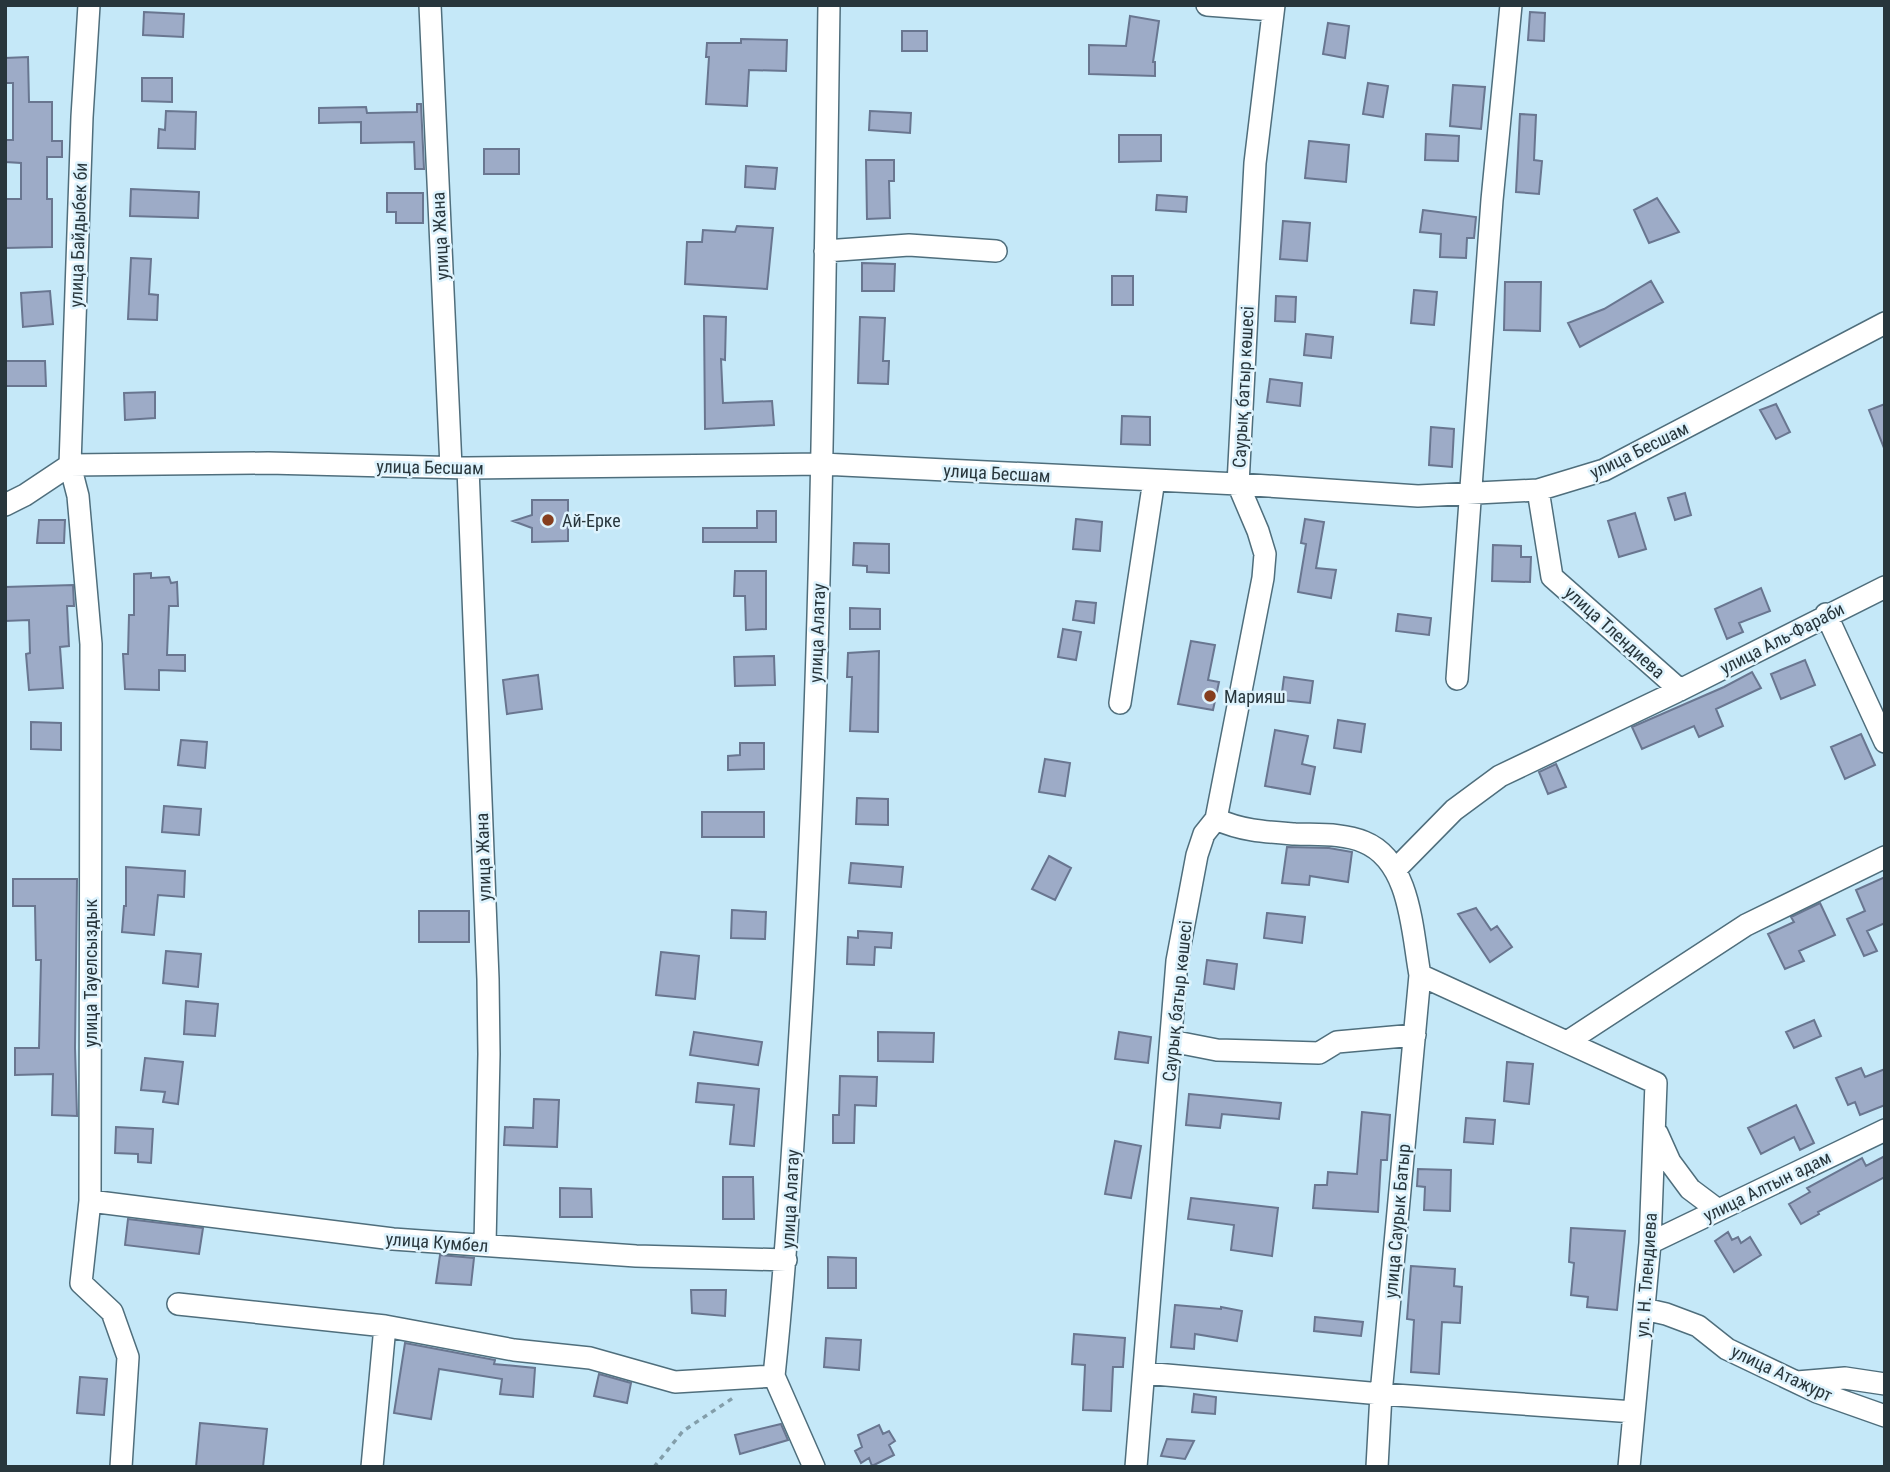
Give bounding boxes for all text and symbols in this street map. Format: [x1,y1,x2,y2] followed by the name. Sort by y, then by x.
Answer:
[65,162,91,308] street label: улица Байдыбек би
[427,191,453,281] street label: улица Жана
[1228,306,1258,468] street label: Саурық батыр көшесі
[1586,417,1692,483] street label: улица Бесшам
[376,456,484,478] street label: улица Бесшам
[943,460,1051,486] street label: улица Бесшам
[562,510,621,531] place label: Ай-Ерке
[540,512,556,528] marker: Ай-Ерке
[805,582,829,683] street label: улица Алатау
[1561,582,1669,682] street label: улица Тлендиева
[1716,598,1848,678] street label: улица Аль-Фараби
[1224,686,1286,707] place label: Марияш
[1202,688,1218,704] marker: Марияш
[471,812,495,902] street label: улица Жана
[80,898,101,1047] street label: улица Тауелсыздык
[1158,919,1196,1083] street label: Саурық батыр көшесі
[1380,1143,1414,1299] street label: улица Саурык Батыр
[1700,1146,1834,1226] street label: улица Алтын адам
[777,1148,803,1249] street label: улица Алатау
[1631,1212,1661,1338] street label: ул. Н. Тлендиева
[385,1228,489,1256] street label: улица Кумбел
[1728,1340,1836,1406] street label: улица Атажурт

